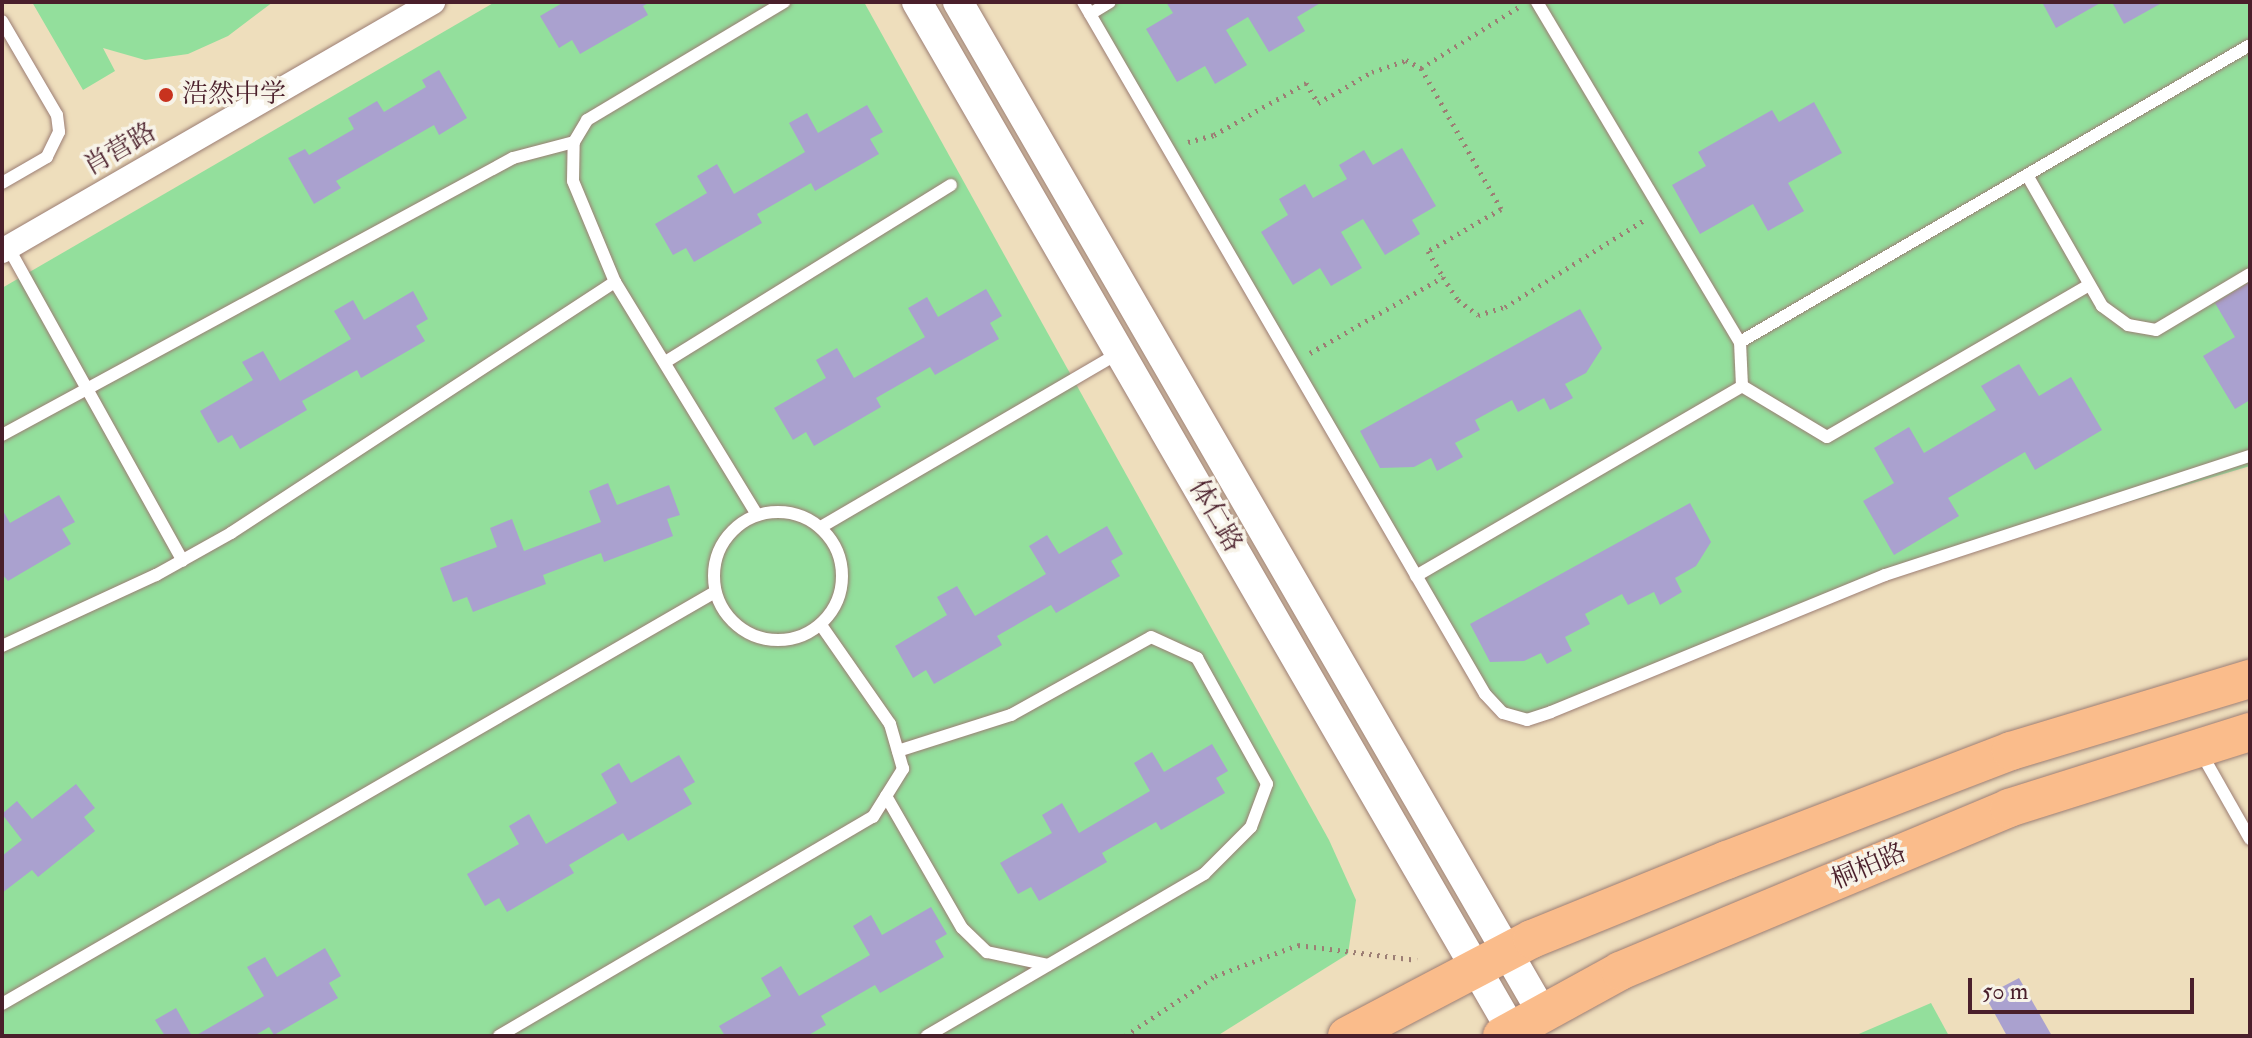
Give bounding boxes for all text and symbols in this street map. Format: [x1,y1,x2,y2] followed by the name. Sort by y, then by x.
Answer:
[182,79,286,111] place label: 浩然中学
[157,86,175,104] marker: 浩然中学
[78,117,162,183] street label: 肖营路
[1182,474,1248,558] street label: 体仁路
[1827,837,1911,897] street label: 桐柏路
[1972,962,2198,1012] scale bar
[1982,976,2028,1007] text: 50 m

